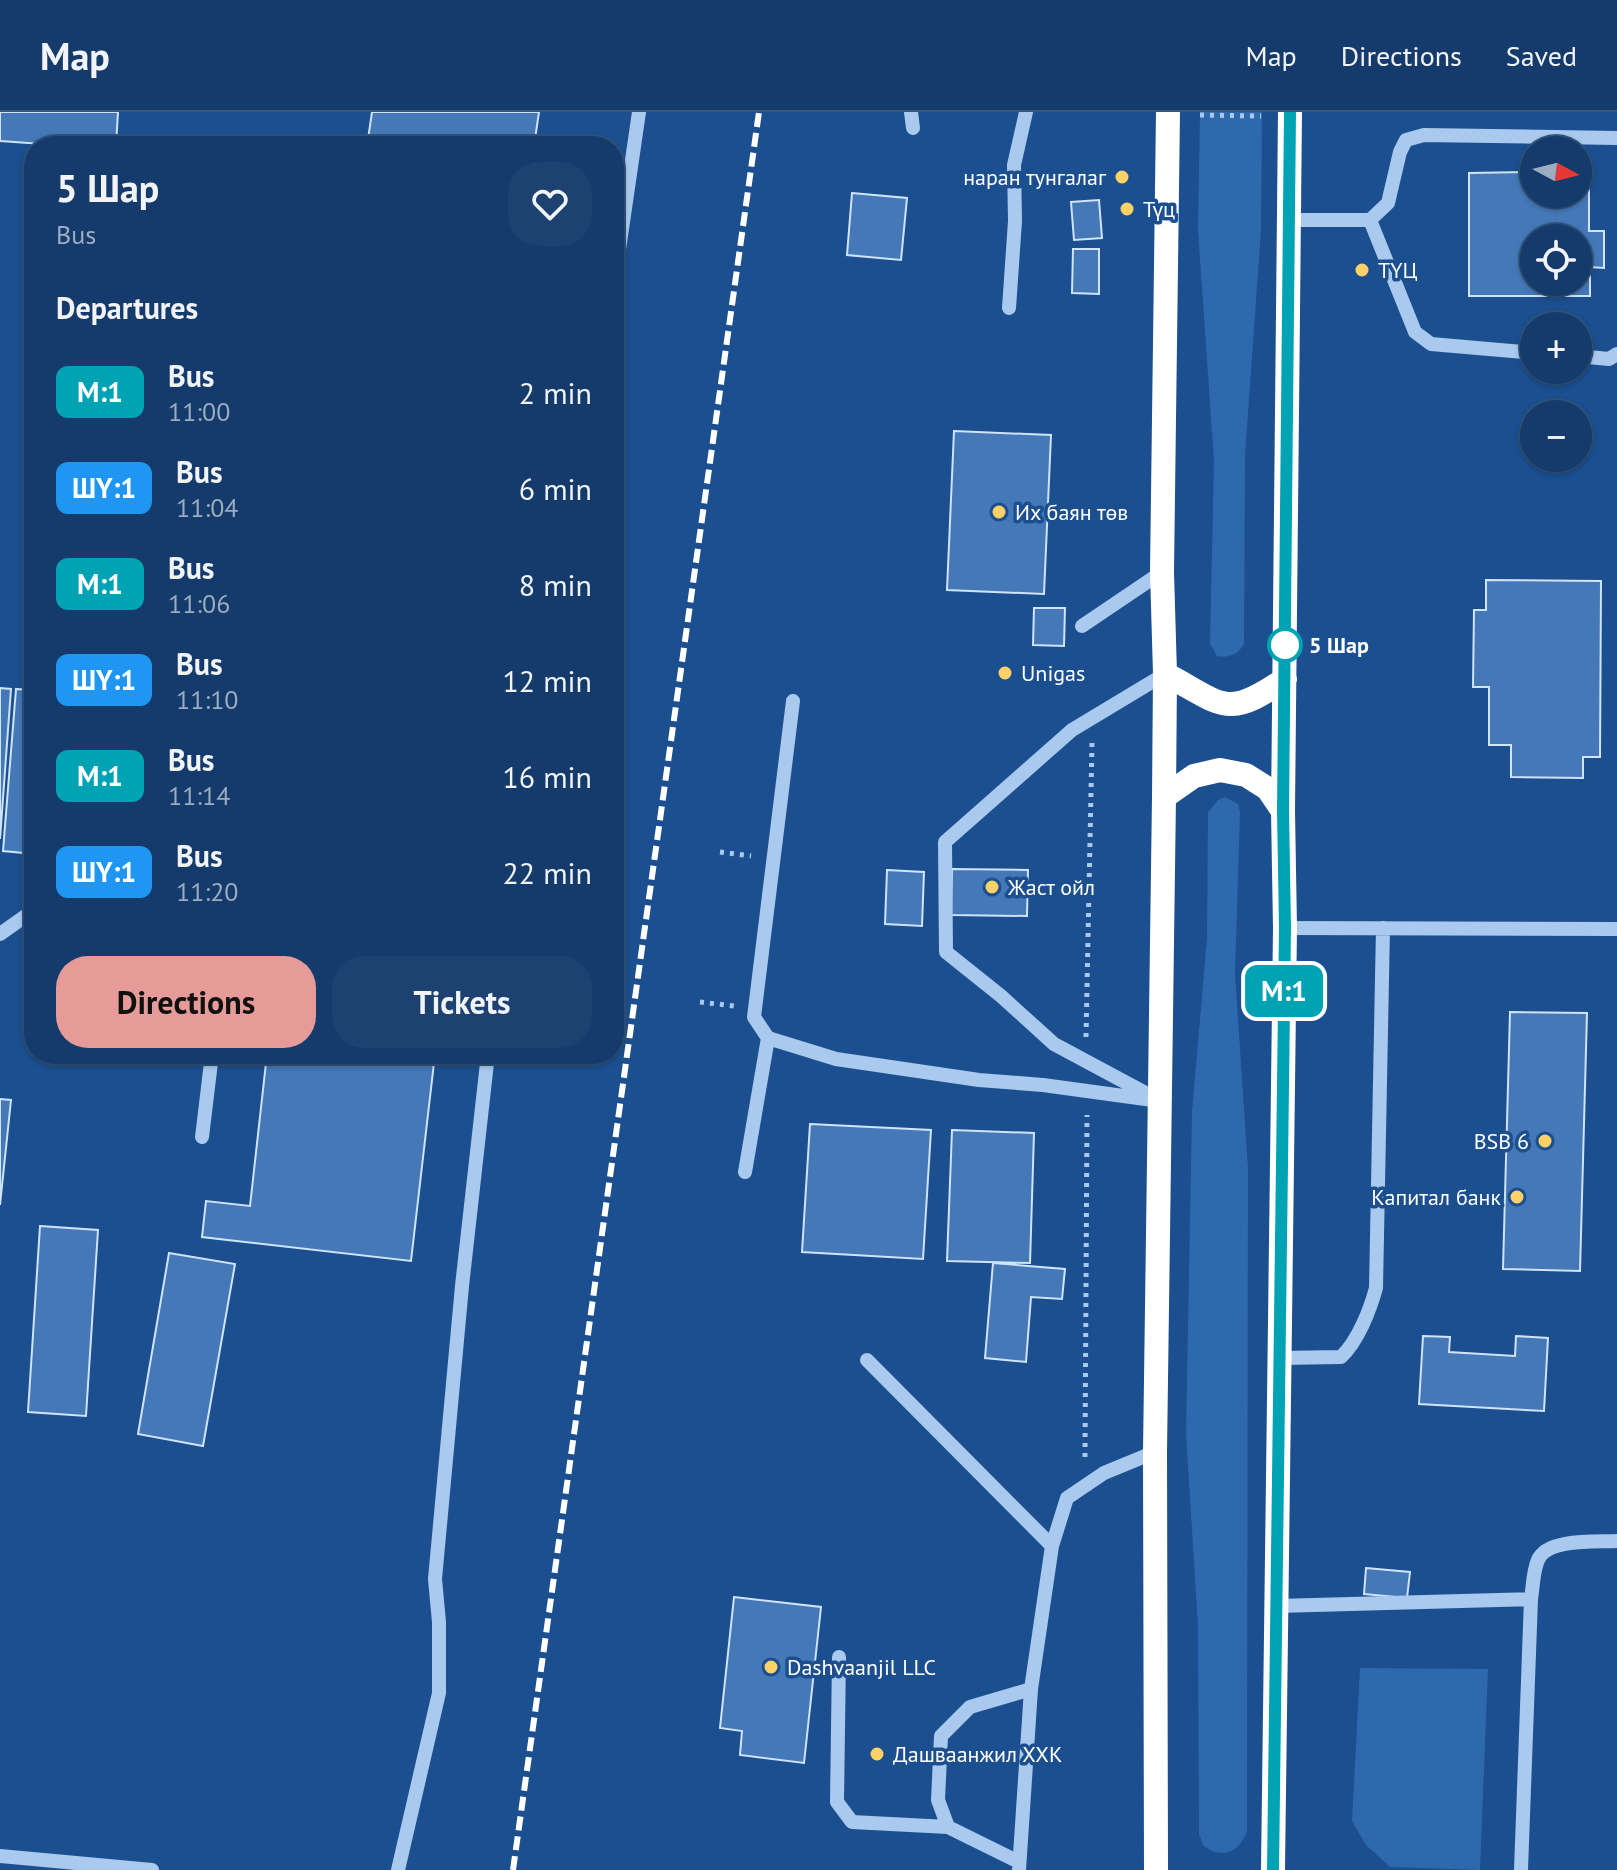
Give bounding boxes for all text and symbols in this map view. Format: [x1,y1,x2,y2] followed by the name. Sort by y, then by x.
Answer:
[40,31,110,80] text: Map
[1246,37,1297,74] text: Map
[1341,37,1462,74] text: Directions
[1506,37,1577,74] text: Saved
[1520,136,1592,208] north arrow
[1520,136,1592,472] map controls
[508,162,592,246] button: heart
[56,163,159,212] text: 5 Шар
[963,163,1107,191] place label: наран тунгалаг
[1113,168,1131,186] marker: наран тунгалаг
[1143,195,1175,223] place label: Түц
[1118,200,1136,218] marker: Түц
[56,218,96,251] text: Bus
[1520,224,1592,296] button: locate
[1378,256,1418,284] place label: ТҮЦ
[1353,261,1371,279] marker: ТҮЦ
[56,288,198,327] text: Departures
[1520,312,1592,384] button: +
[168,356,215,395] text: Bus
[77,373,123,410] text: М:1
[519,373,592,412] text: 2 min
[168,395,230,428] text: 11:00
[1520,400,1592,472] button: −
[176,452,223,491] text: Bus
[72,469,136,506] text: ШҮ:1
[519,469,592,508] text: 6 min
[176,491,238,524] text: 11:04
[1015,498,1128,526] place label: Их баян төв
[990,503,1008,521] marker: Их баян төв
[168,548,215,587] text: Bus
[77,565,123,602] text: М:1
[519,565,592,604] text: 8 min
[168,587,230,620] text: 11:06
[1268,628,1302,662] marker: 5 Шар
[1309,631,1369,659] place label: 5 Шар
[176,644,223,683] text: Bus
[1021,659,1085,687] place label: Unigas
[72,661,136,698] text: ШҮ:1
[502,661,592,700] text: 12 min
[996,664,1014,682] marker: Unigas
[176,683,238,716] text: 11:10
[168,740,215,779] text: Bus
[77,757,123,794] text: М:1
[502,757,592,796] text: 16 min
[168,779,230,812] text: 11:14
[176,836,223,875] text: Bus
[72,853,136,890] text: ШҮ:1
[502,853,592,892] text: 22 min
[1007,873,1095,901] place label: Жаст ойл
[176,875,238,908] text: 11:20
[983,878,1001,896] marker: Жаст ойл
[56,956,316,1048] button: Directions
[332,956,592,1048] button: Tickets
[1238,965,1330,1017] line badge: М:1
[1261,972,1307,1009] text: М:1
[1474,1127,1529,1155] place label: BSB 6
[1536,1132,1554,1150] marker: BSB 6
[1371,1183,1501,1211] place label: Капитал банк
[1508,1188,1526,1206] marker: Капитал банк
[787,1653,936,1681] place label: Dashvaanjil LLC
[762,1658,780,1676] marker: Dashvaanjil LLC
[893,1740,1062,1768] place label: Дашваанжил ХХК
[868,1745,886,1763] marker: Дашваанжил ХХК

